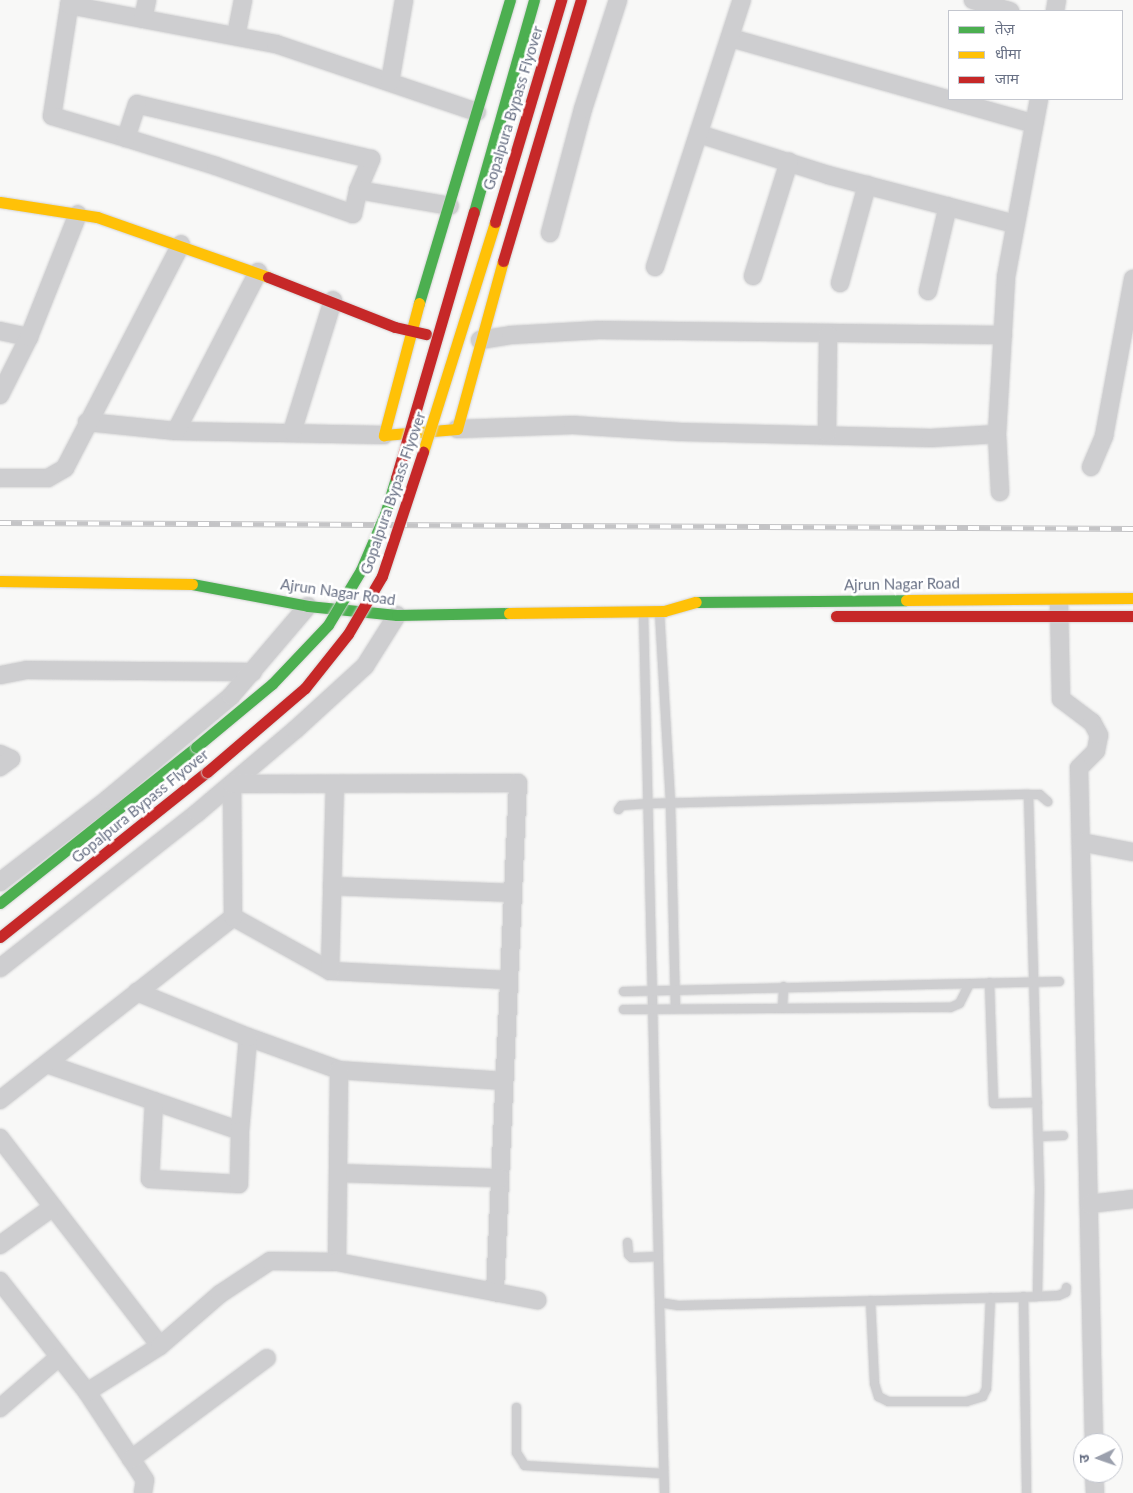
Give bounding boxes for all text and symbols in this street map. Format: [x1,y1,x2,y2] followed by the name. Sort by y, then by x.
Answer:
[948,10,1123,100] legend
[995,19,1015,37] text: तेज़
[479,24,547,192] street label: Gopalpura Bypass Flyover
[995,44,1021,62] text: धीमा
[995,69,1019,87] text: जाम
[357,409,429,577] street label: Gopalpura Bypass Flyover
[844,574,960,594] street label: Ajrun Nagar Road
[279,575,397,609] street label: Ajrun Nagar Road
[68,745,212,867] street label: Gopalpura Bypass Flyover
[1073,1433,1123,1483] north arrow
[1075,1454,1092,1463] text: उ

